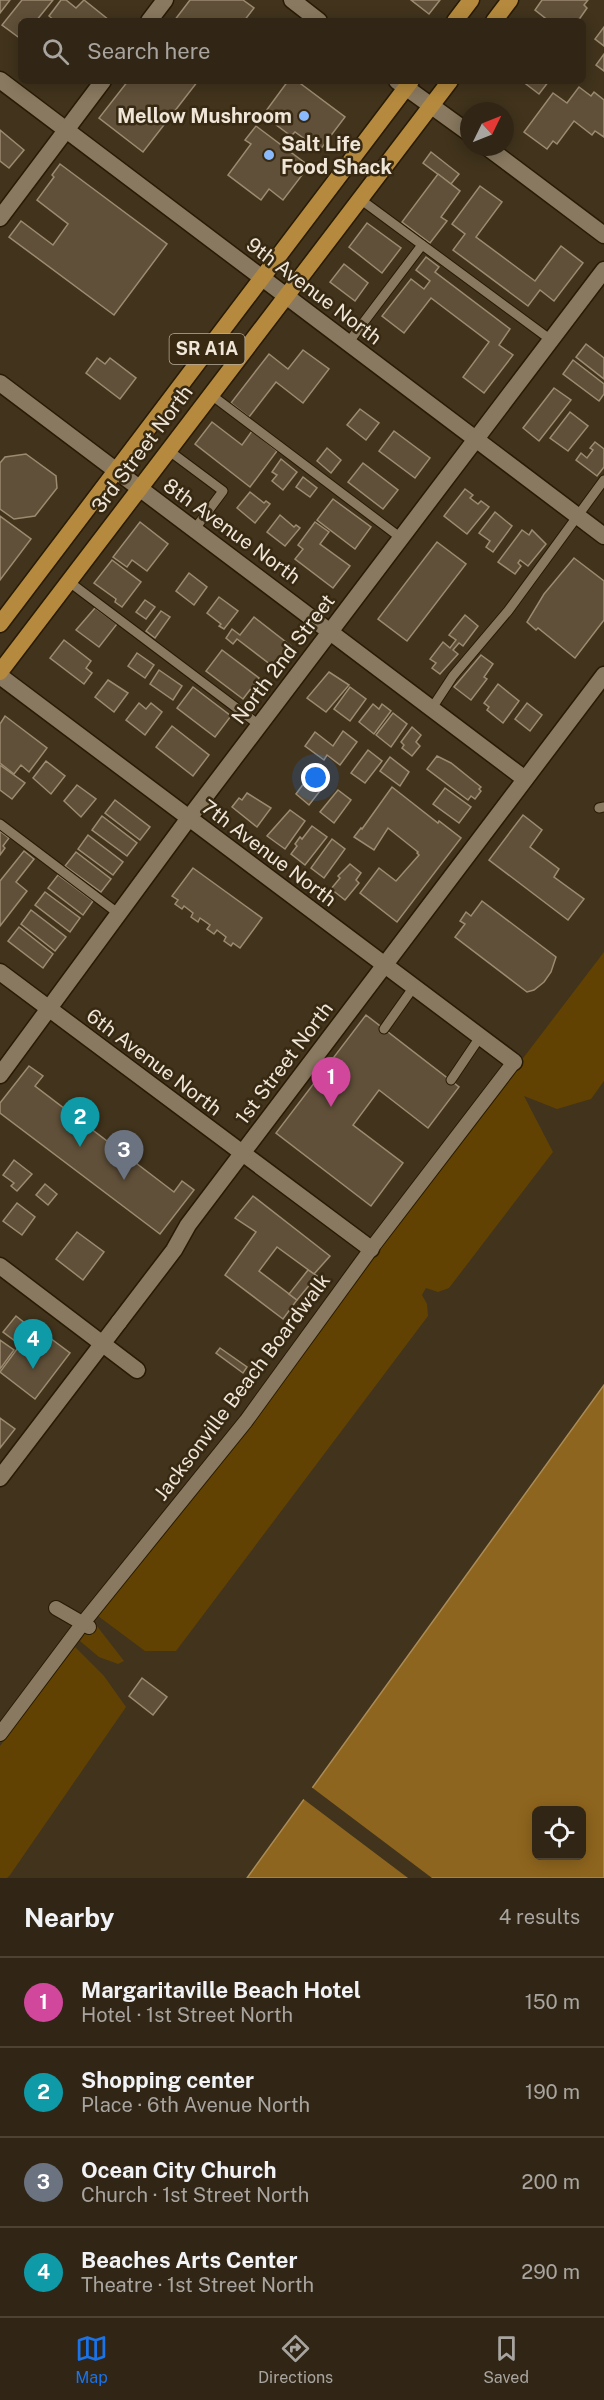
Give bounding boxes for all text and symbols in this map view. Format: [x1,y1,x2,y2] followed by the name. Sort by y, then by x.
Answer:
[18,18,586,84] search box
[39,35,72,68] icon: search
[87,38,211,64] text: Search here
[460,102,514,156] north arrow
[117,104,292,128] place label: Mellow Mushroom
[297,109,311,123] marker: Mellow Mushroom
[281,132,392,179] place label: Salt Life Food Shack
[262,148,276,162] marker: Salt Life Food Shack
[242,232,386,350] street label: 9th Avenue North
[170,334,244,364] road number: SR A1A
[86,381,198,517] street label: 3rd Street North
[159,473,305,589] street label: 8th Avenue North
[226,589,340,729] street label: North 2nd Street
[301,763,330,792] your location
[197,794,341,912] street label: 7th Avenue North
[230,997,338,1129] street label: 1st Street North
[82,1003,226,1121] street label: 6th Avenue North
[312,1058,350,1107] pin: 1
[60,1098,100,1147] pin: 2
[104,1130,144,1180] pin: 3
[149,1269,335,1505] street label: Jacksonville Beach Boardwalk
[14,1320,52,1369] pin: 4
[532,1806,586,1860] map controls
[532,1806,586,1860] button: locate
[24,1902,114,1933] text: Nearby
[499,1905,580,1929] text: 4 results
[81,1977,361,2003] text: Margaritaville Beach Hotel
[39,1990,48,2014] text: 1
[525,1990,580,2014] text: 150 m
[81,2003,293,2027] text: Hotel · 1st Street North
[81,2067,254,2093] text: Shopping center
[37,2080,50,2104] text: 2
[525,2080,580,2104] text: 190 m
[81,2093,310,2117] text: Place · 6th Avenue North
[81,2157,277,2183] text: Ocean City Church
[37,2170,50,2194] text: 3
[522,2170,580,2194] text: 200 m
[81,2183,309,2207] text: Church · 1st Street North
[81,2247,298,2273] text: Beaches Arts Center
[37,2260,50,2284] text: 4
[521,2260,580,2284] text: 290 m
[81,2273,314,2297] text: Theatre · 1st Street North
[75,2332,108,2387] tab: Map
[258,2332,333,2387] tab: Directions
[483,2332,529,2387] tab: Saved

